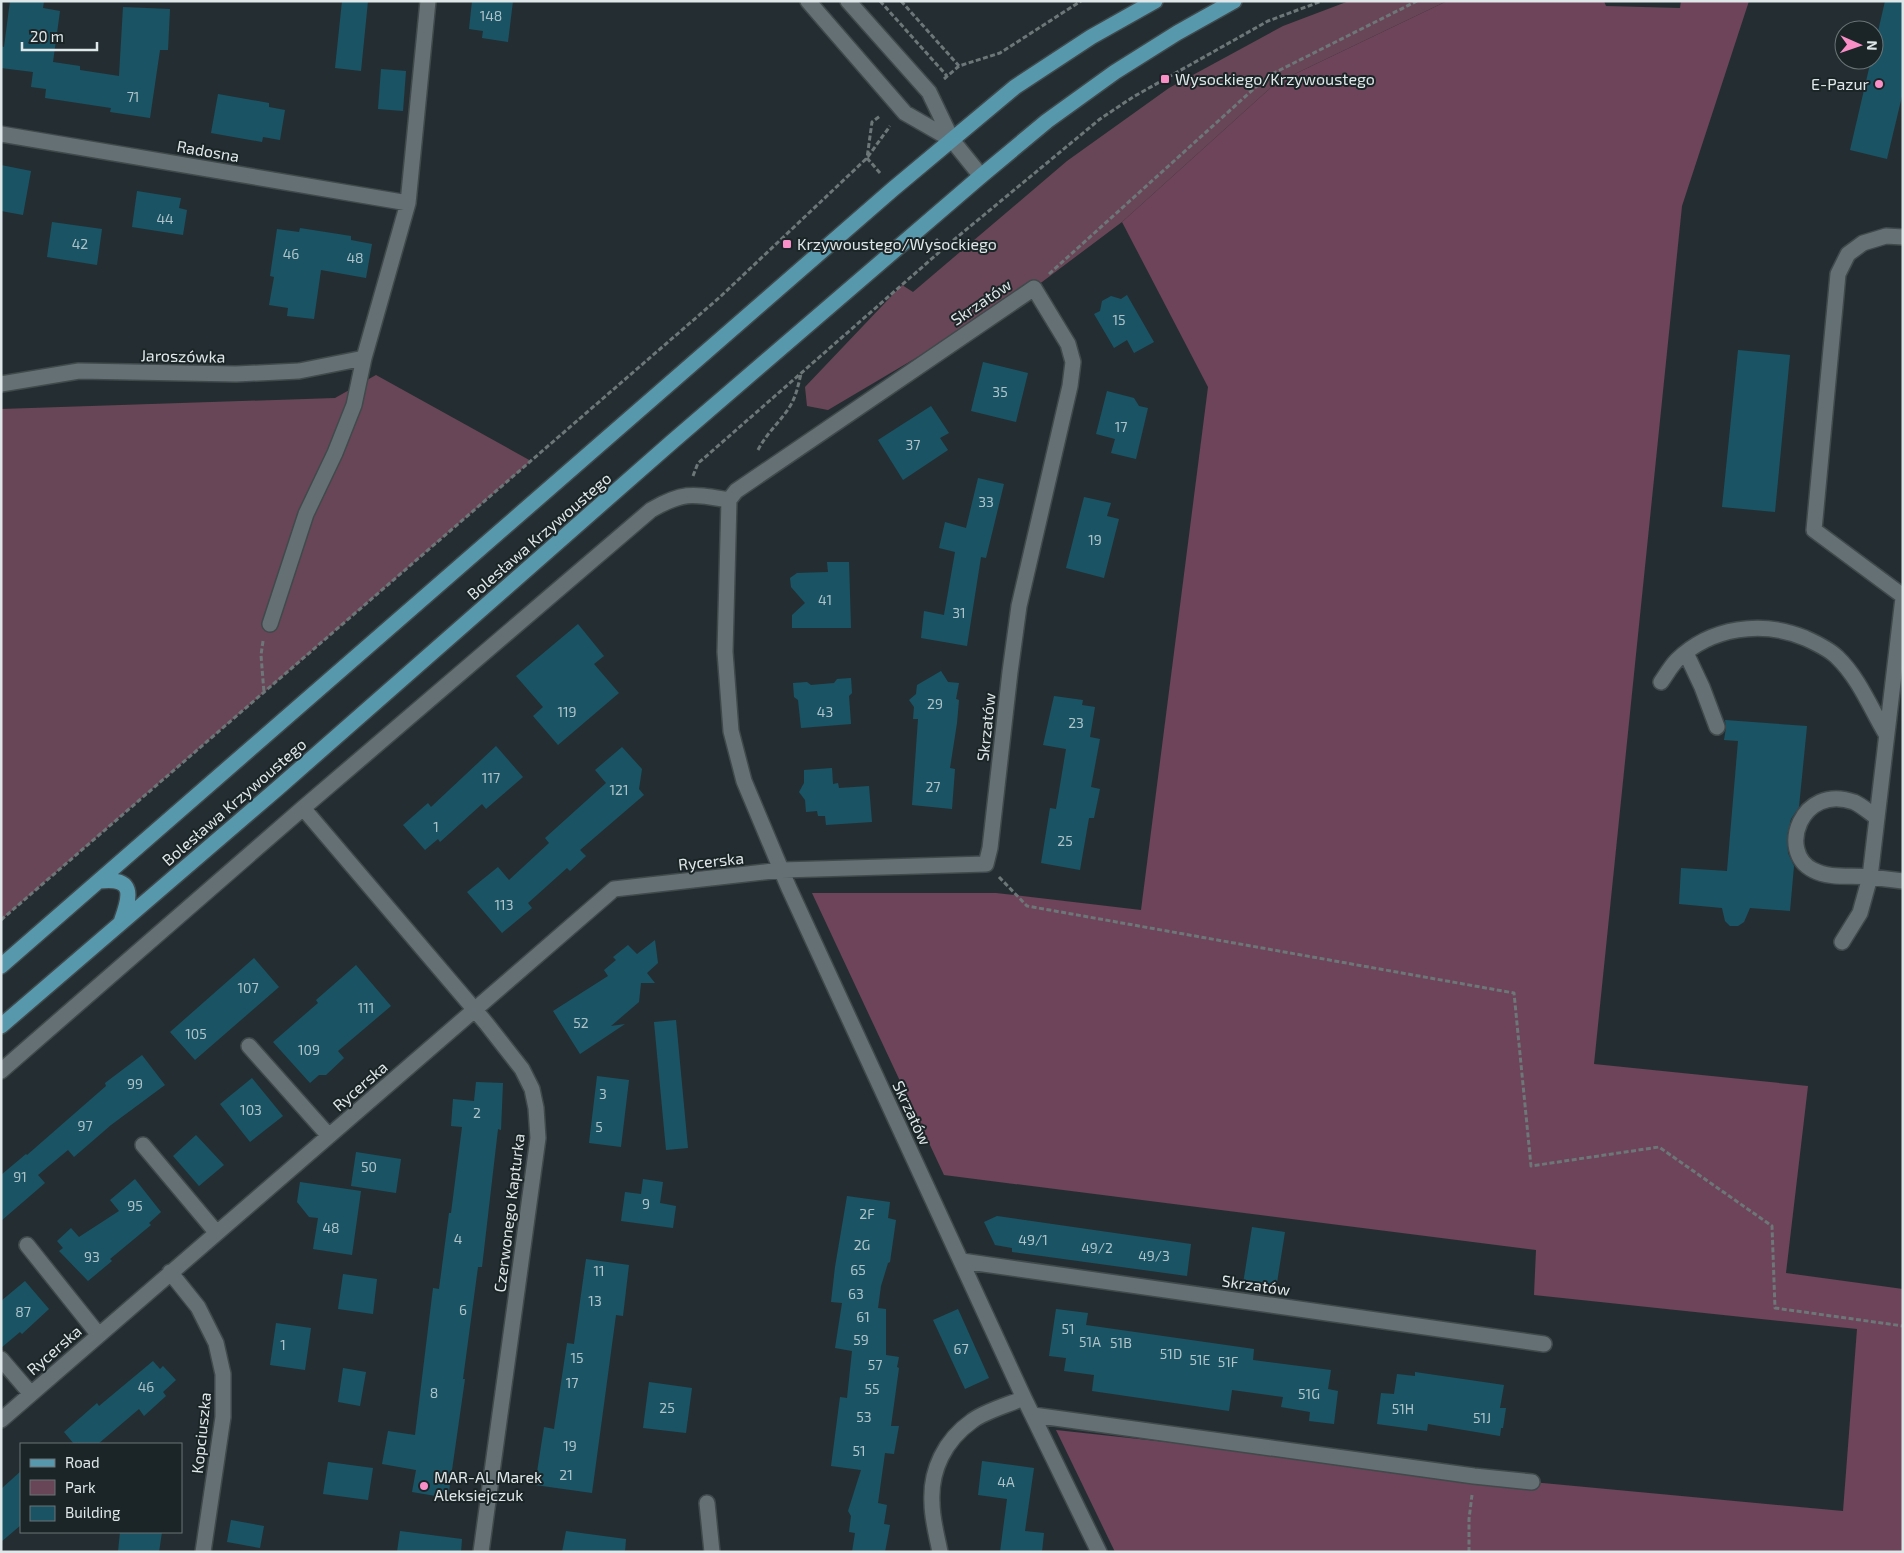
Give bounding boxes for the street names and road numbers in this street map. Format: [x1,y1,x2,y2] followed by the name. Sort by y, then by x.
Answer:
[175,136,241,165] street label: Radosna
[947,274,1015,329] street label: Skrzatów
[140,345,226,366] street label: Jaroszówka
[463,468,615,603] street label: Bolesława Krzywoustego
[972,692,999,762] street label: Skrzatów
[158,734,310,869] street label: Bolesława Krzywoustego
[677,848,745,873] street label: Rycerska
[329,1057,391,1114] street label: Rycerska
[889,1078,936,1148] street label: Skrzatów
[489,1132,528,1293] street label: Czerwonego Kapturka
[1221,1270,1291,1299] street label: Skrzatów
[23,1321,85,1378] street label: Rycerska
[187,1391,214,1475] street label: Kopciuszka

